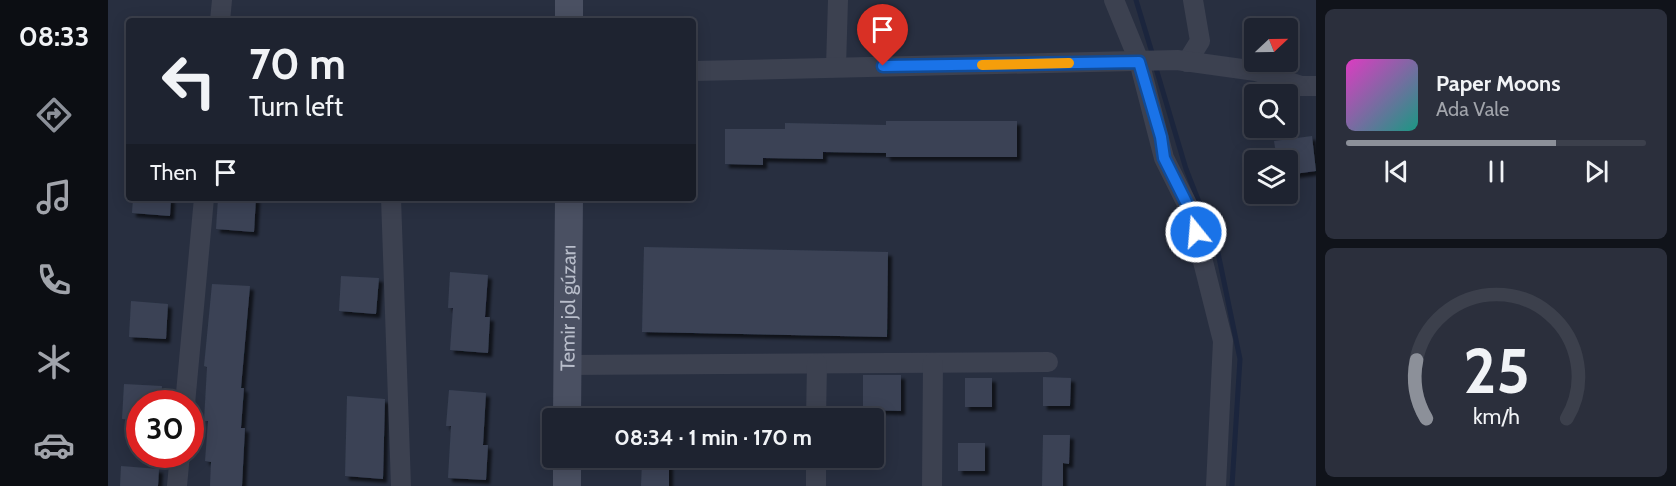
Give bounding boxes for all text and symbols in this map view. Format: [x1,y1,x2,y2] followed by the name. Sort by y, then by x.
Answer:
[857,4,908,66] pin
[866,13,899,46] icon: arrive
[1244,18,1298,72] north arrow
[1244,18,1298,204] map controls
[19,20,89,53] text: 08:33
[249,38,346,90] text: 70 m
[150,42,228,120] icon: left
[1436,70,1560,97] text: Paper Moons
[1244,84,1298,138] button: search
[249,90,343,123] text: Turn left
[33,94,75,136] icon: directions
[1436,97,1509,121] text: Ada Vale
[1244,150,1298,204] button: layers
[1380,155,1413,188] icon: previous
[1480,155,1513,188] icon: pause
[1580,155,1613,188] icon: next
[209,156,242,189] icon: arrive
[150,159,197,186] text: Then
[33,176,75,218] icon: music
[1164,200,1228,264] position arrow
[555,245,581,371] street label: Temir jol gúzarı
[33,259,75,301] icon: phone
[1463,333,1529,409] text: 25
[33,341,75,383] icon: climate
[126,390,204,468] speed limit sign: 30
[1473,404,1519,430] text: km/h
[33,424,75,466] icon: car
[614,424,812,451] text: 08:34 · 1 min · 170 m

